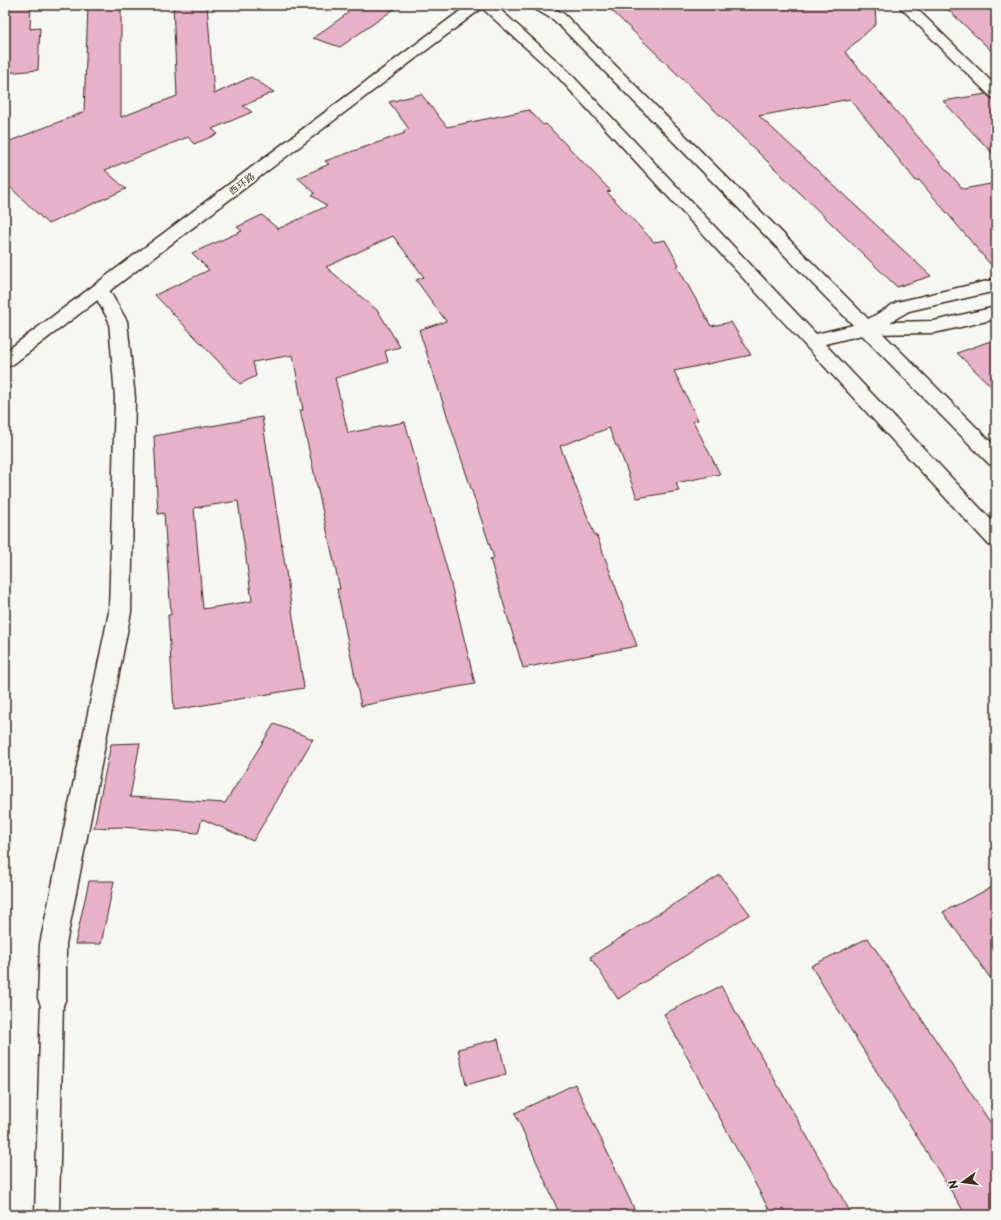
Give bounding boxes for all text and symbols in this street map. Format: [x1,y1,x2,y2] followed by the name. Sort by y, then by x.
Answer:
[225,168,257,198] street label: 西环路
[943,1162,983,1202] north arrow
[943,1178,962,1191] text: N

